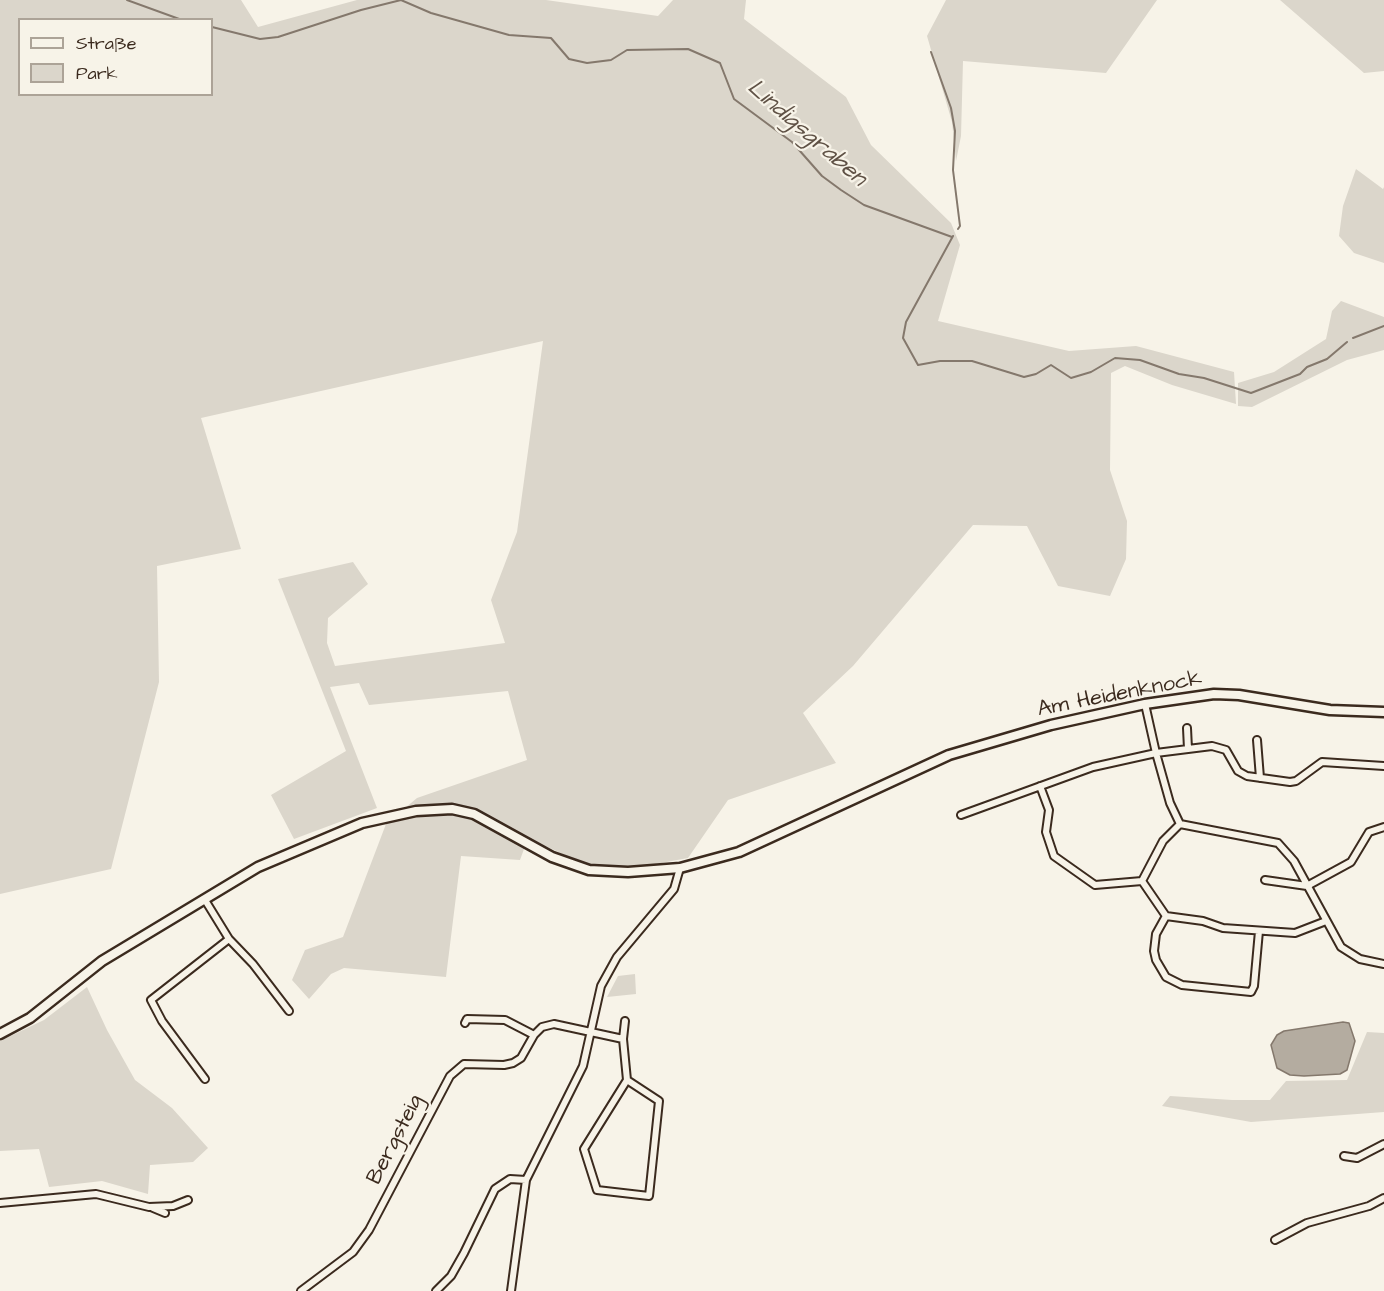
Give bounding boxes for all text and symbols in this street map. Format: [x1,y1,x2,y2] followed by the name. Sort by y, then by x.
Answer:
[18,18,213,96] legend
[76,31,136,56] text: Straße
[76,61,118,86] text: Park
[740,74,872,194] water label: Lindigsgraben
[1035,666,1205,724] street label: Am Heidenknock
[362,1091,430,1189] street label: Bergsteig

